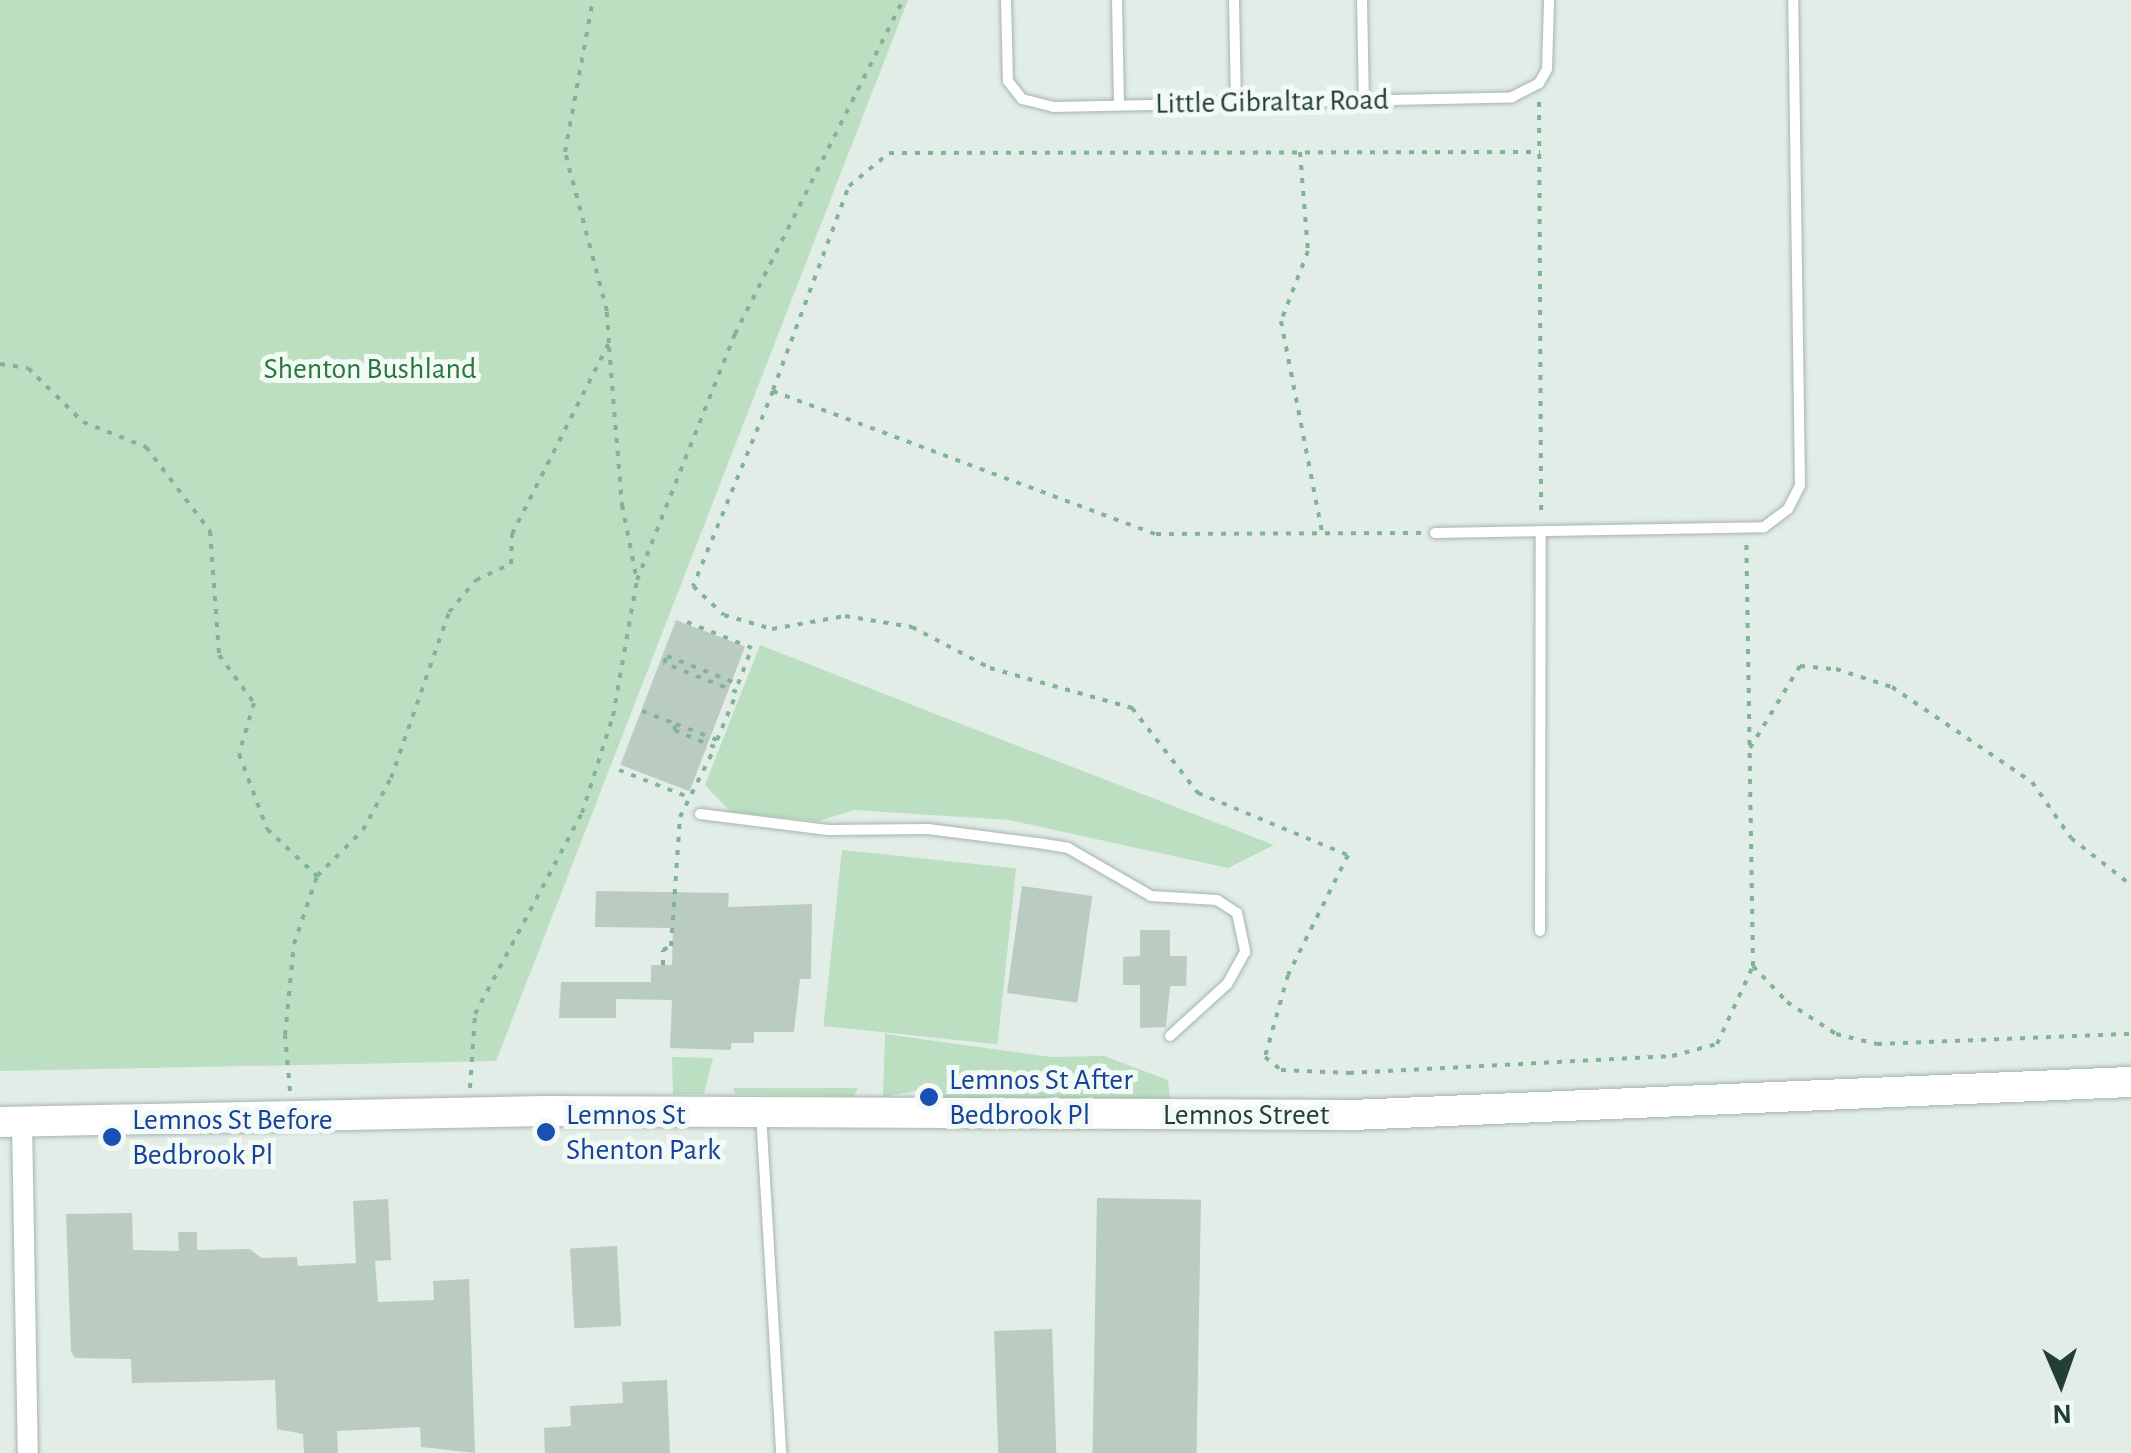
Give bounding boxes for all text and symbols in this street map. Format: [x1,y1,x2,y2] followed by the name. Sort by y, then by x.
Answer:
[1155,82,1389,122] street label: Little Gibraltar Road
[264,351,476,387] park label: Shenton Bushland
[949,1062,1133,1132] place label: Lemnos St After Bedbrook Pl
[918,1086,940,1108] marker: Lemnos St After Bedbrook Pl
[566,1097,721,1168] place label: Lemnos St Shenton Park
[1163,1097,1329,1133] street label: Lemnos Street
[132,1102,333,1172] place label: Lemnos St Before Bedbrook Pl
[535,1121,557,1143] marker: Lemnos St Shenton Park
[101,1126,123,1148] marker: Lemnos St Before Bedbrook Pl
[2011,1333,2111,1433] north arrow
[2052,1399,2072,1427] text: N

